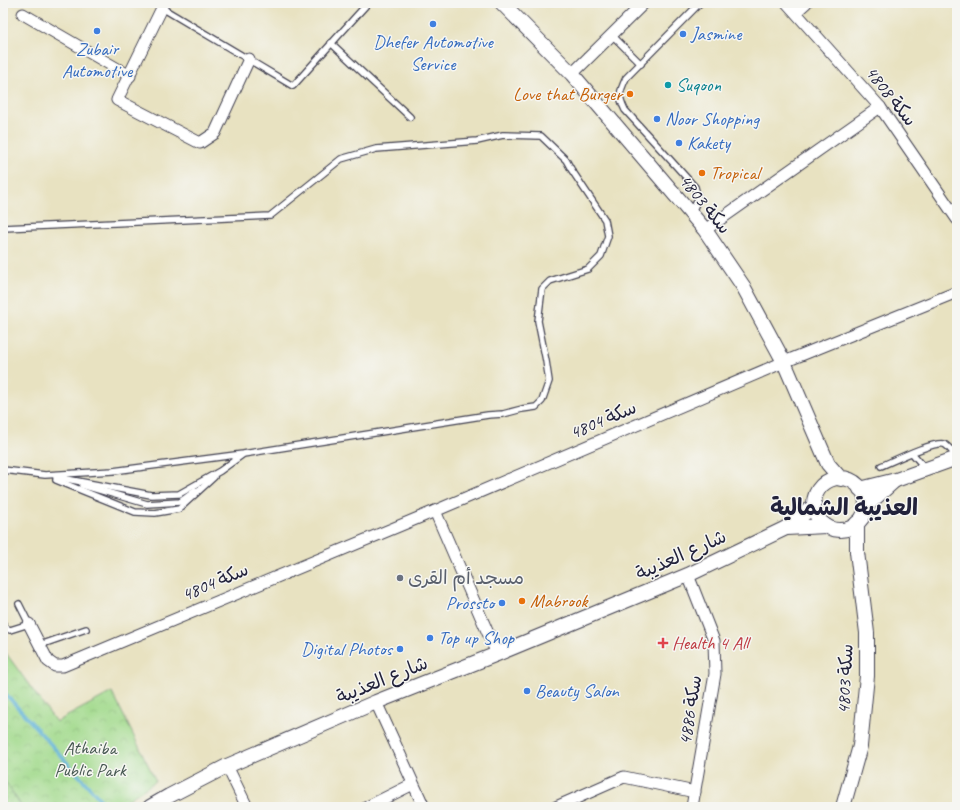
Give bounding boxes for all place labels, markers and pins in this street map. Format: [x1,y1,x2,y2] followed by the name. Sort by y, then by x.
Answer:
[428,19,438,29] marker: Dhefer Automotive Service
[690,22,743,46] place label: Jasmine
[92,26,102,36] marker: Zubair Automotive
[678,29,688,39] marker: Jasmine
[373,30,495,76] place label: Dhefer Automotive Service
[62,37,134,83] place label: Zubair Automotive
[676,73,721,97] place label: Suqoon
[663,80,673,90] marker: Suqoon
[513,82,624,106] place label: Love that Burger
[625,89,635,99] marker: Love that Burger
[665,107,760,131] place label: Noor Shopping
[652,114,662,124] marker: Noor Shopping
[687,131,731,155] place label: Kakety
[674,138,684,148] marker: Kakety
[710,161,763,185] place label: Tropical
[697,168,707,178] marker: Tropical
[408,566,524,592] place label: مسجد أم القرى
[395,573,405,583] marker: مسجد أم القرى
[530,589,590,613] place label: Mabrook
[446,591,496,615] place label: Prossto
[517,596,527,606] marker: Mabrook
[497,598,507,608] marker: Prossto
[438,626,515,650] place label: Top up Shop
[672,631,752,655] place label: Health 4 All
[425,633,435,643] marker: Top up Shop
[301,637,394,661] place label: Digital Photos
[657,637,669,649] marker: Health 4 All
[395,644,405,654] marker: Digital Photos
[535,679,619,703] place label: Beauty Salon
[522,686,532,696] marker: Beauty Salon

